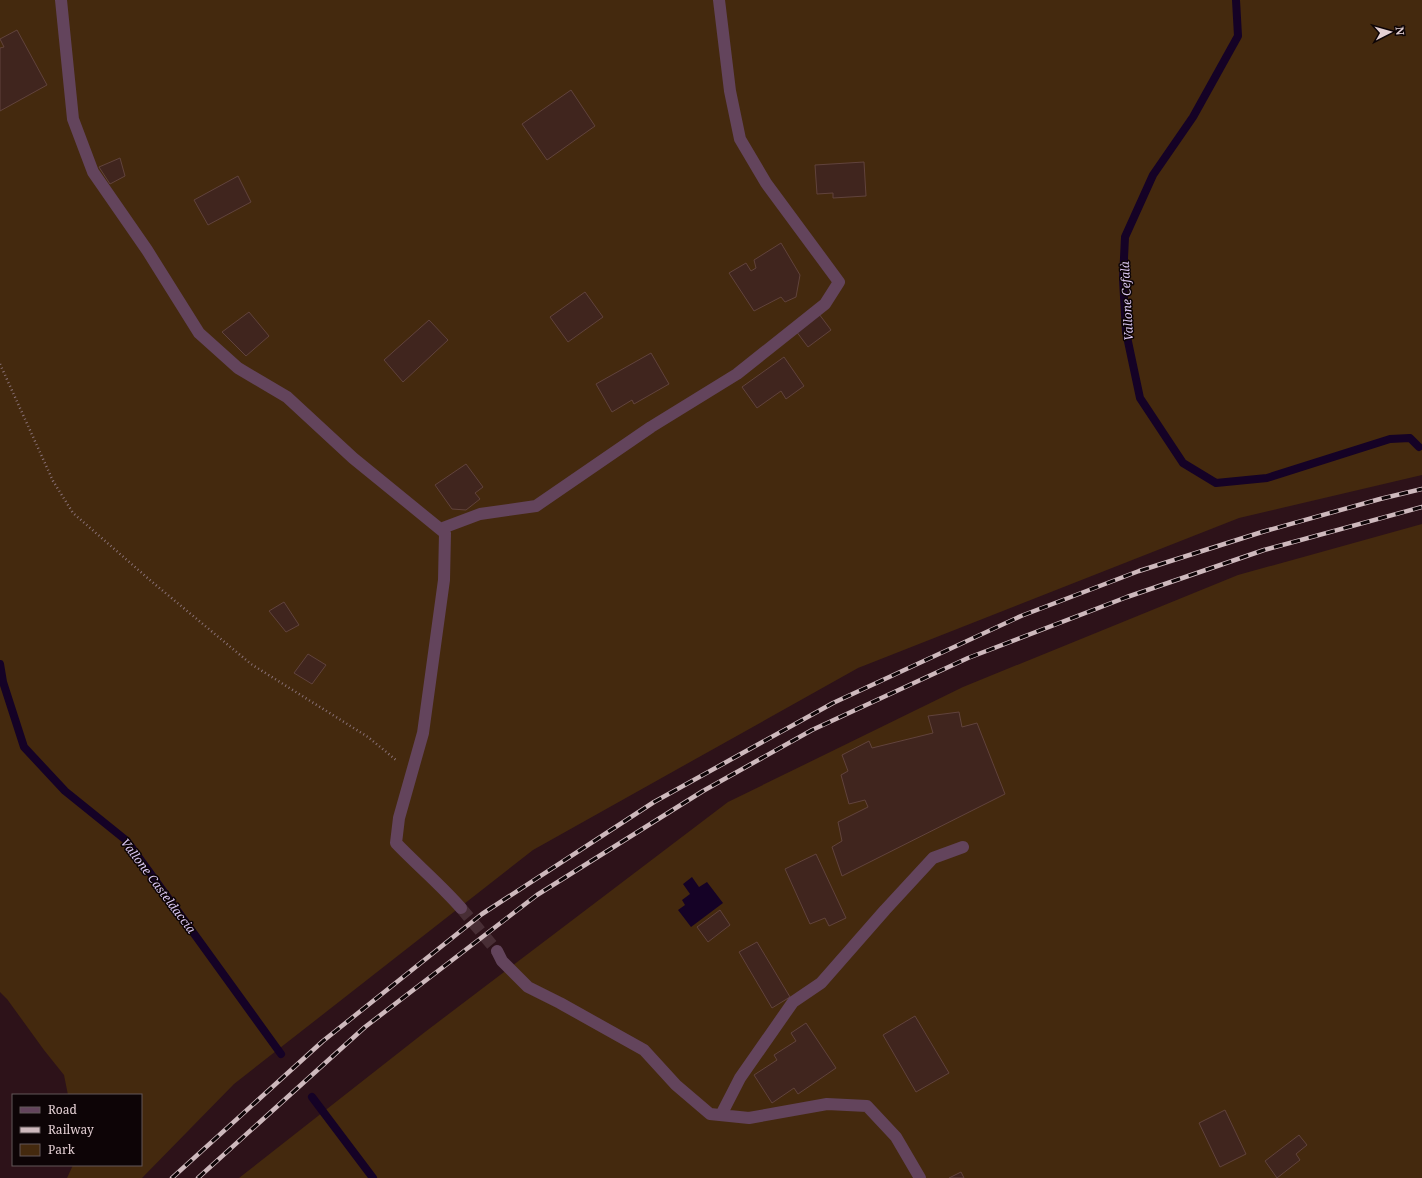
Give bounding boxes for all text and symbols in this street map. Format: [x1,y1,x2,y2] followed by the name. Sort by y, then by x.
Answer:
[1370,12,1410,52] north arrow
[1393,26,1408,36] text: N
[1116,261,1137,341] water label: Vallone Cefalà
[117,835,200,937] water label: Vallone Casteldaccia
[12,1094,142,1166] legend
[48,1101,78,1118] text: Road
[48,1121,94,1138] text: Railway
[48,1141,76,1158] text: Park

